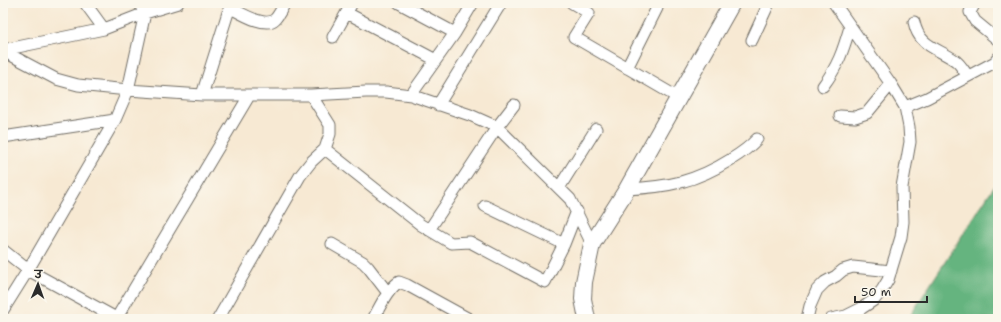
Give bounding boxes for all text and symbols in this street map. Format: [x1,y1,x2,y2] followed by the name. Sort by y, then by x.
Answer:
[18,264,58,304] north arrow
[33,267,44,282] text: उ
[855,278,927,304] scale bar
[861,284,891,300] text: 50 m

